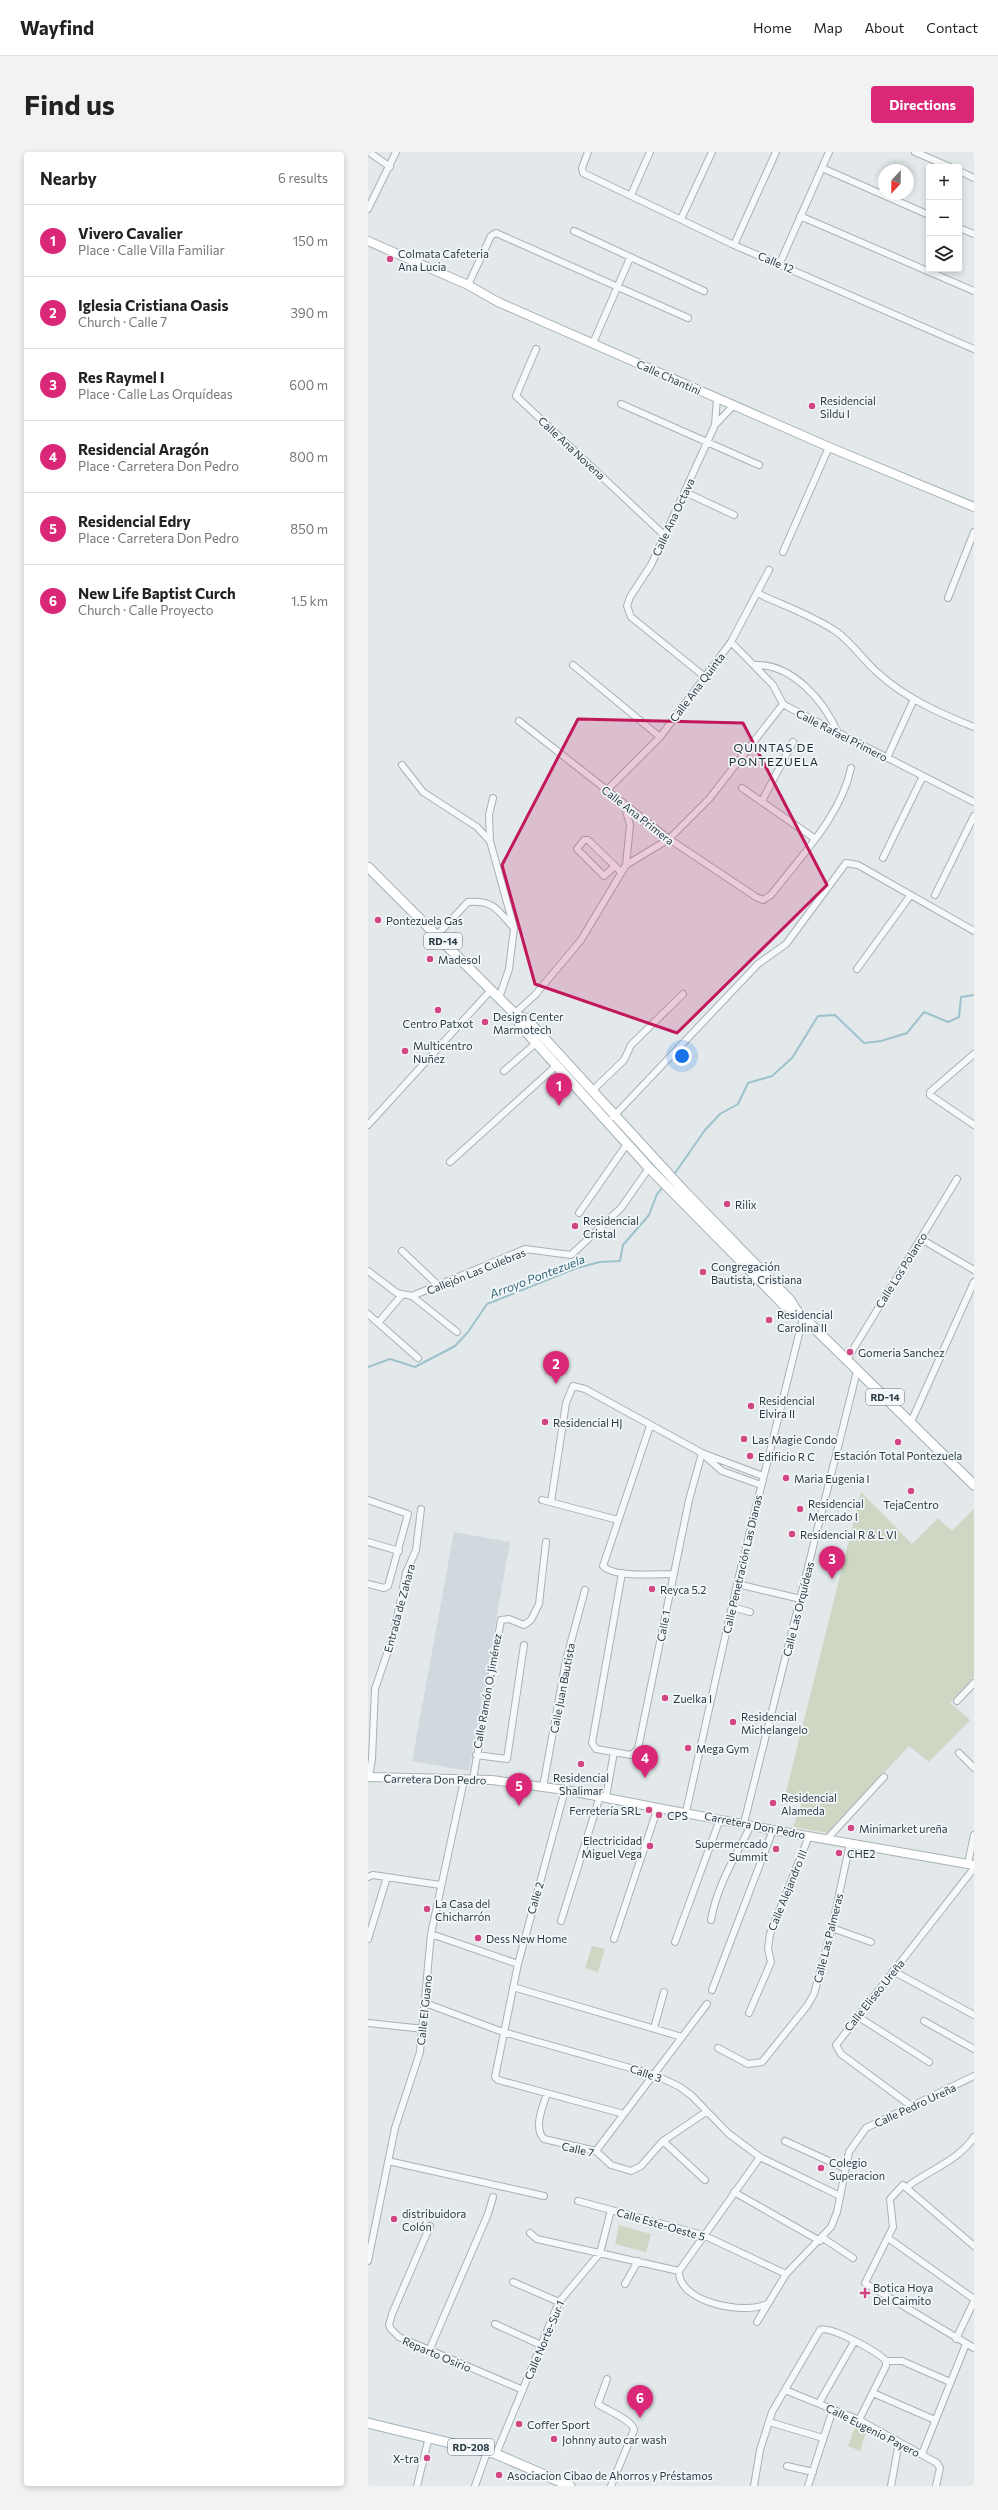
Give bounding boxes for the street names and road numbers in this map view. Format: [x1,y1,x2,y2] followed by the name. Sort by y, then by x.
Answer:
[756,249,796,275] street label: Calle 12
[635,357,703,397] street label: Calle Chantini
[536,414,608,482] street label: Calle Ana Novena
[649,476,697,558] street label: Calle Ana Octava
[667,650,727,724] street label: Calle Ana Quinta
[794,706,890,764] street label: Calle Rafael Primero
[599,783,677,847] street label: Calle Ana Primera
[424,933,462,949] road number: RD-14
[872,1229,930,1310] street label: Calle Los Polanco
[425,1245,527,1297] street label: Callejón Las Culebras
[866,1389,904,1405] road number: RD-14
[720,1493,764,1635] street label: Calle Penetración Las Dianas
[780,1560,816,1658] street label: Calle Las Orquídeas
[381,1562,417,1654] street label: Entrada de Zahara
[654,1609,672,1643] street label: Calle 1
[470,1632,505,1750] street label: Calle Ramón O. Jiménez
[547,1642,578,1735] street label: Calle Juan Bautista
[384,1772,487,1786] street label: Carretera Don Pedro
[703,1809,807,1841] street label: Carretera Don Pedro
[765,1848,809,1932] street label: Calle Alejandro III
[524,1880,546,1916] street label: Calle 2
[811,1892,845,1984] street label: Calle Las Palmeras
[841,1957,907,2033] street label: Calle Eliseo Ureña
[414,1974,434,2046] street label: Calle El Guano
[628,2061,664,2085] street label: Calle 3
[872,2080,958,2130] street label: Calle Pedro Ureña
[561,2139,596,2159] street label: Calle 7
[615,2205,707,2243] street label: Calle Este-Oeste 5
[521,2298,567,2382] street label: Calle Norte-Sur 1
[401,2334,474,2374] street label: Reparto Osirio
[824,2401,922,2459] street label: Calle Eugenio Payero
[448,2439,494,2455] road number: RD-208

